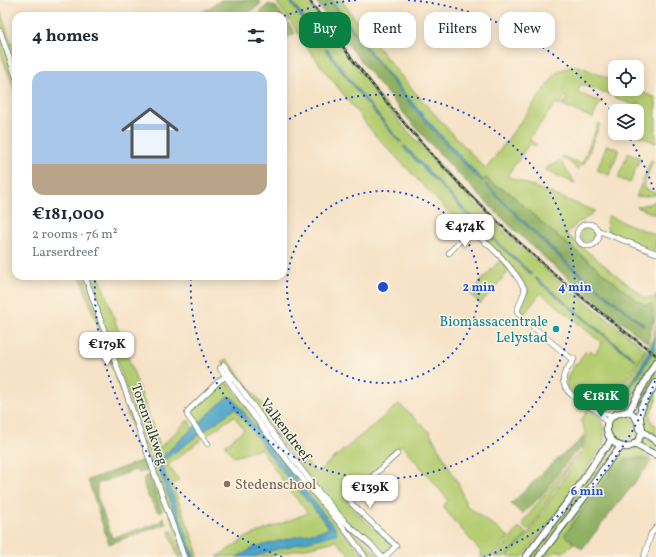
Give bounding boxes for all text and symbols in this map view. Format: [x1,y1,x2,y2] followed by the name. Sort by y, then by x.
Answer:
[299,12,351,48] chip: Buy
[359,12,416,48] chip: Rent
[424,12,491,48] chip: Filters
[499,12,555,48] chip: New
[32,25,99,48] text: 4 homes
[245,25,267,47] icon: filters
[608,60,644,140] map controls
[608,60,644,96] button: locate
[114,97,186,169] icon: home
[608,104,644,140] button: layers
[32,203,104,226] text: €181,000
[437,214,493,248] pin: €474K
[445,218,485,236] text: €474K
[32,226,117,244] text: 2 rooms · 76 m²
[32,244,98,262] text: Larserdreef
[376,280,390,294] centre of rings
[463,280,495,296] text: 2 min
[558,280,592,296] text: 4 min
[439,313,548,348] place label: Biomassacentrale Lelystad
[551,324,561,334] marker: Biomassacentrale Lelystad
[79,332,135,366] pin: €179K
[88,336,126,354] text: €179K
[126,381,172,468] street label: Torenvalkweg
[573,384,629,418] pin: €181K
[583,388,619,406] text: €181K
[255,395,315,466] street label: Valkendreef
[342,475,398,509] pin: €139K
[235,476,316,495] place label: Stedenschool
[222,479,232,489] marker: Stedenschool
[351,479,389,497] text: €139K
[571,484,603,500] text: 6 min

